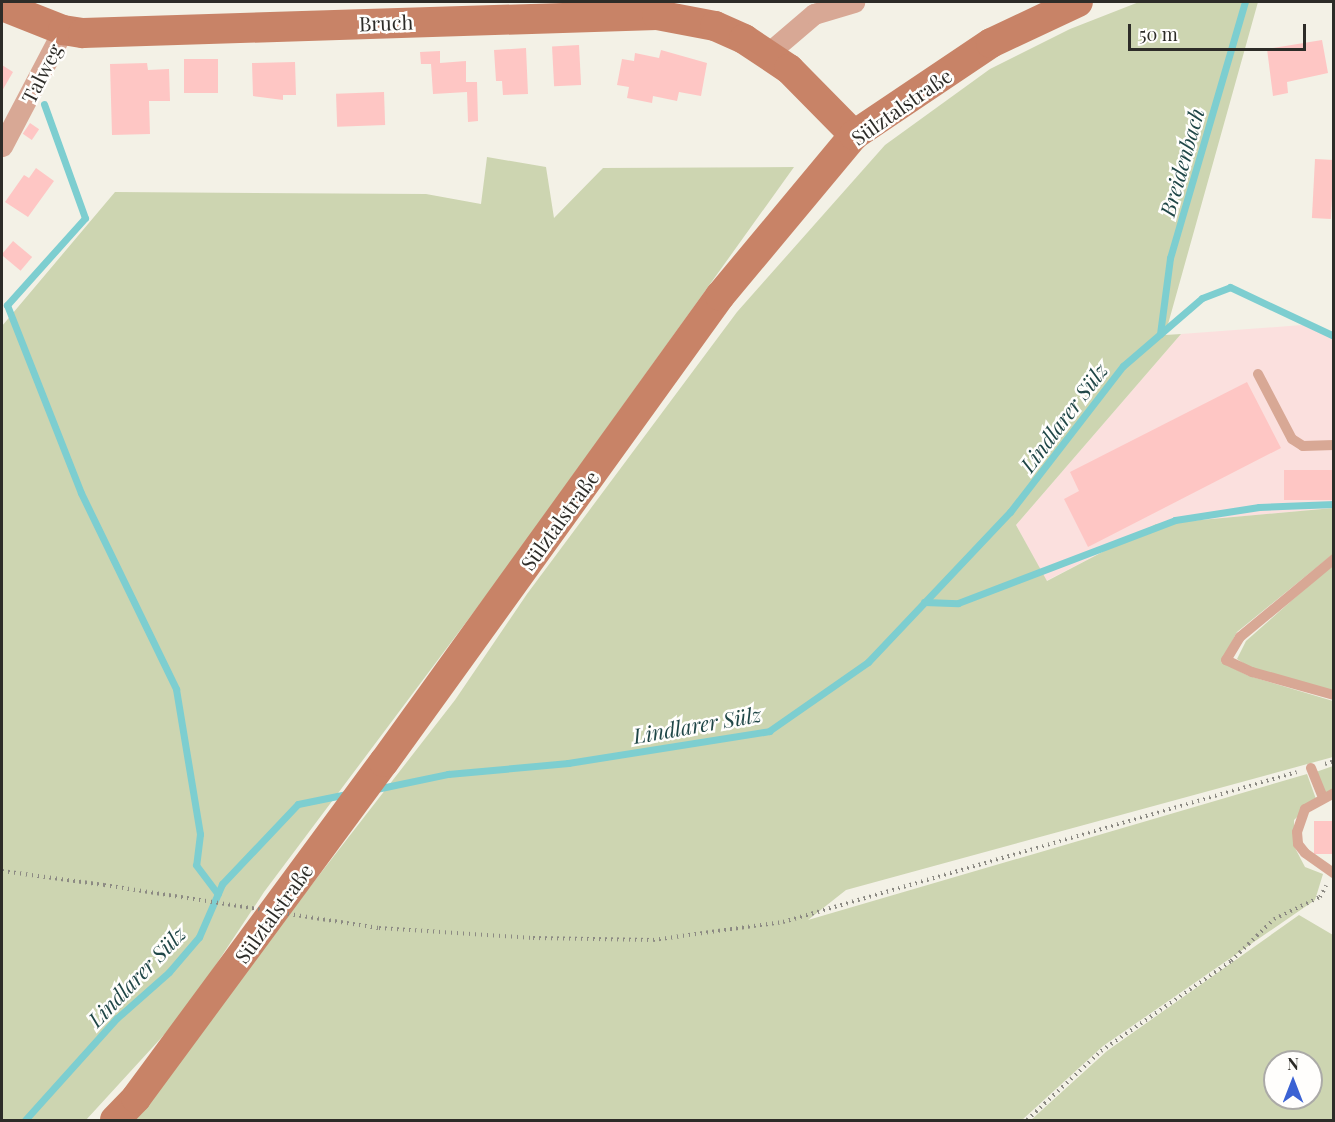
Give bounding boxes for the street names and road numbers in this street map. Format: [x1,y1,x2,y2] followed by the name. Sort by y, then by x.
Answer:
[358,9,414,35] street label: Bruch
[16,39,66,107] street label: Talweg
[846,63,956,149] street label: Sülztalstraße
[515,466,603,574] street label: Sülztalstraße
[229,859,317,967] street label: Sülztalstraße

